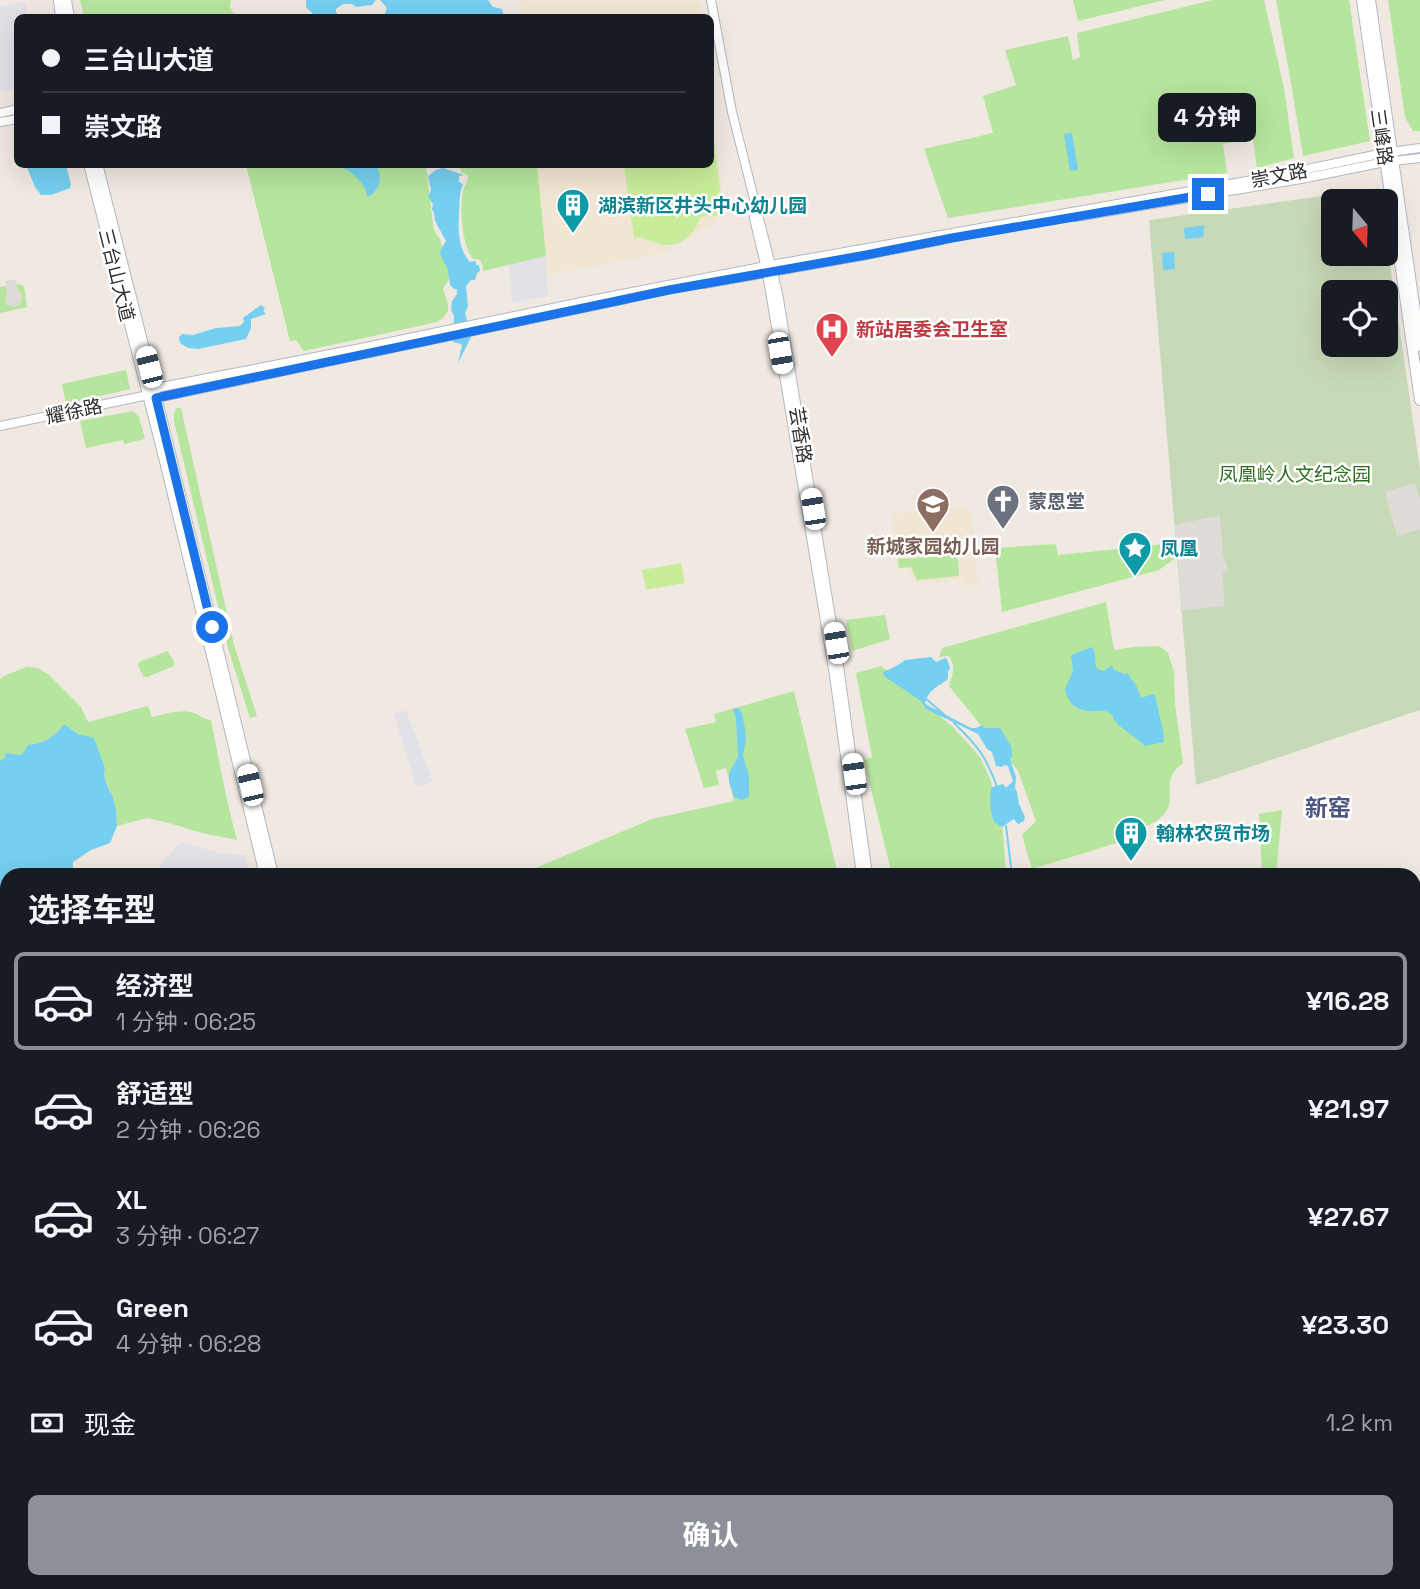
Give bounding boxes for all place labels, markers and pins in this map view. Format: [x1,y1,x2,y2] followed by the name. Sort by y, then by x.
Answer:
[554,186,592,235] building icon: 湖滨新区井头中心幼儿园
[598,193,807,218] place label: 湖滨新区井头中心幼儿园
[813,310,851,359] hospital icon: 新站居委会卫生室
[856,317,1008,342] place label: 新站居委会卫生室
[984,482,1022,531] church icon: 蒙恩堂
[914,485,952,534] school or university icon: 新城家园幼儿园
[1028,489,1085,514] place label: 蒙恩堂
[1116,529,1154,578] place icon: 凤凰
[866,534,1000,559] place label: 新城家园幼儿园
[1160,536,1198,561] place label: 凤凰
[1112,814,1150,863] building icon: 翰林农贸市场
[1156,821,1270,846] place label: 翰林农贸市场

